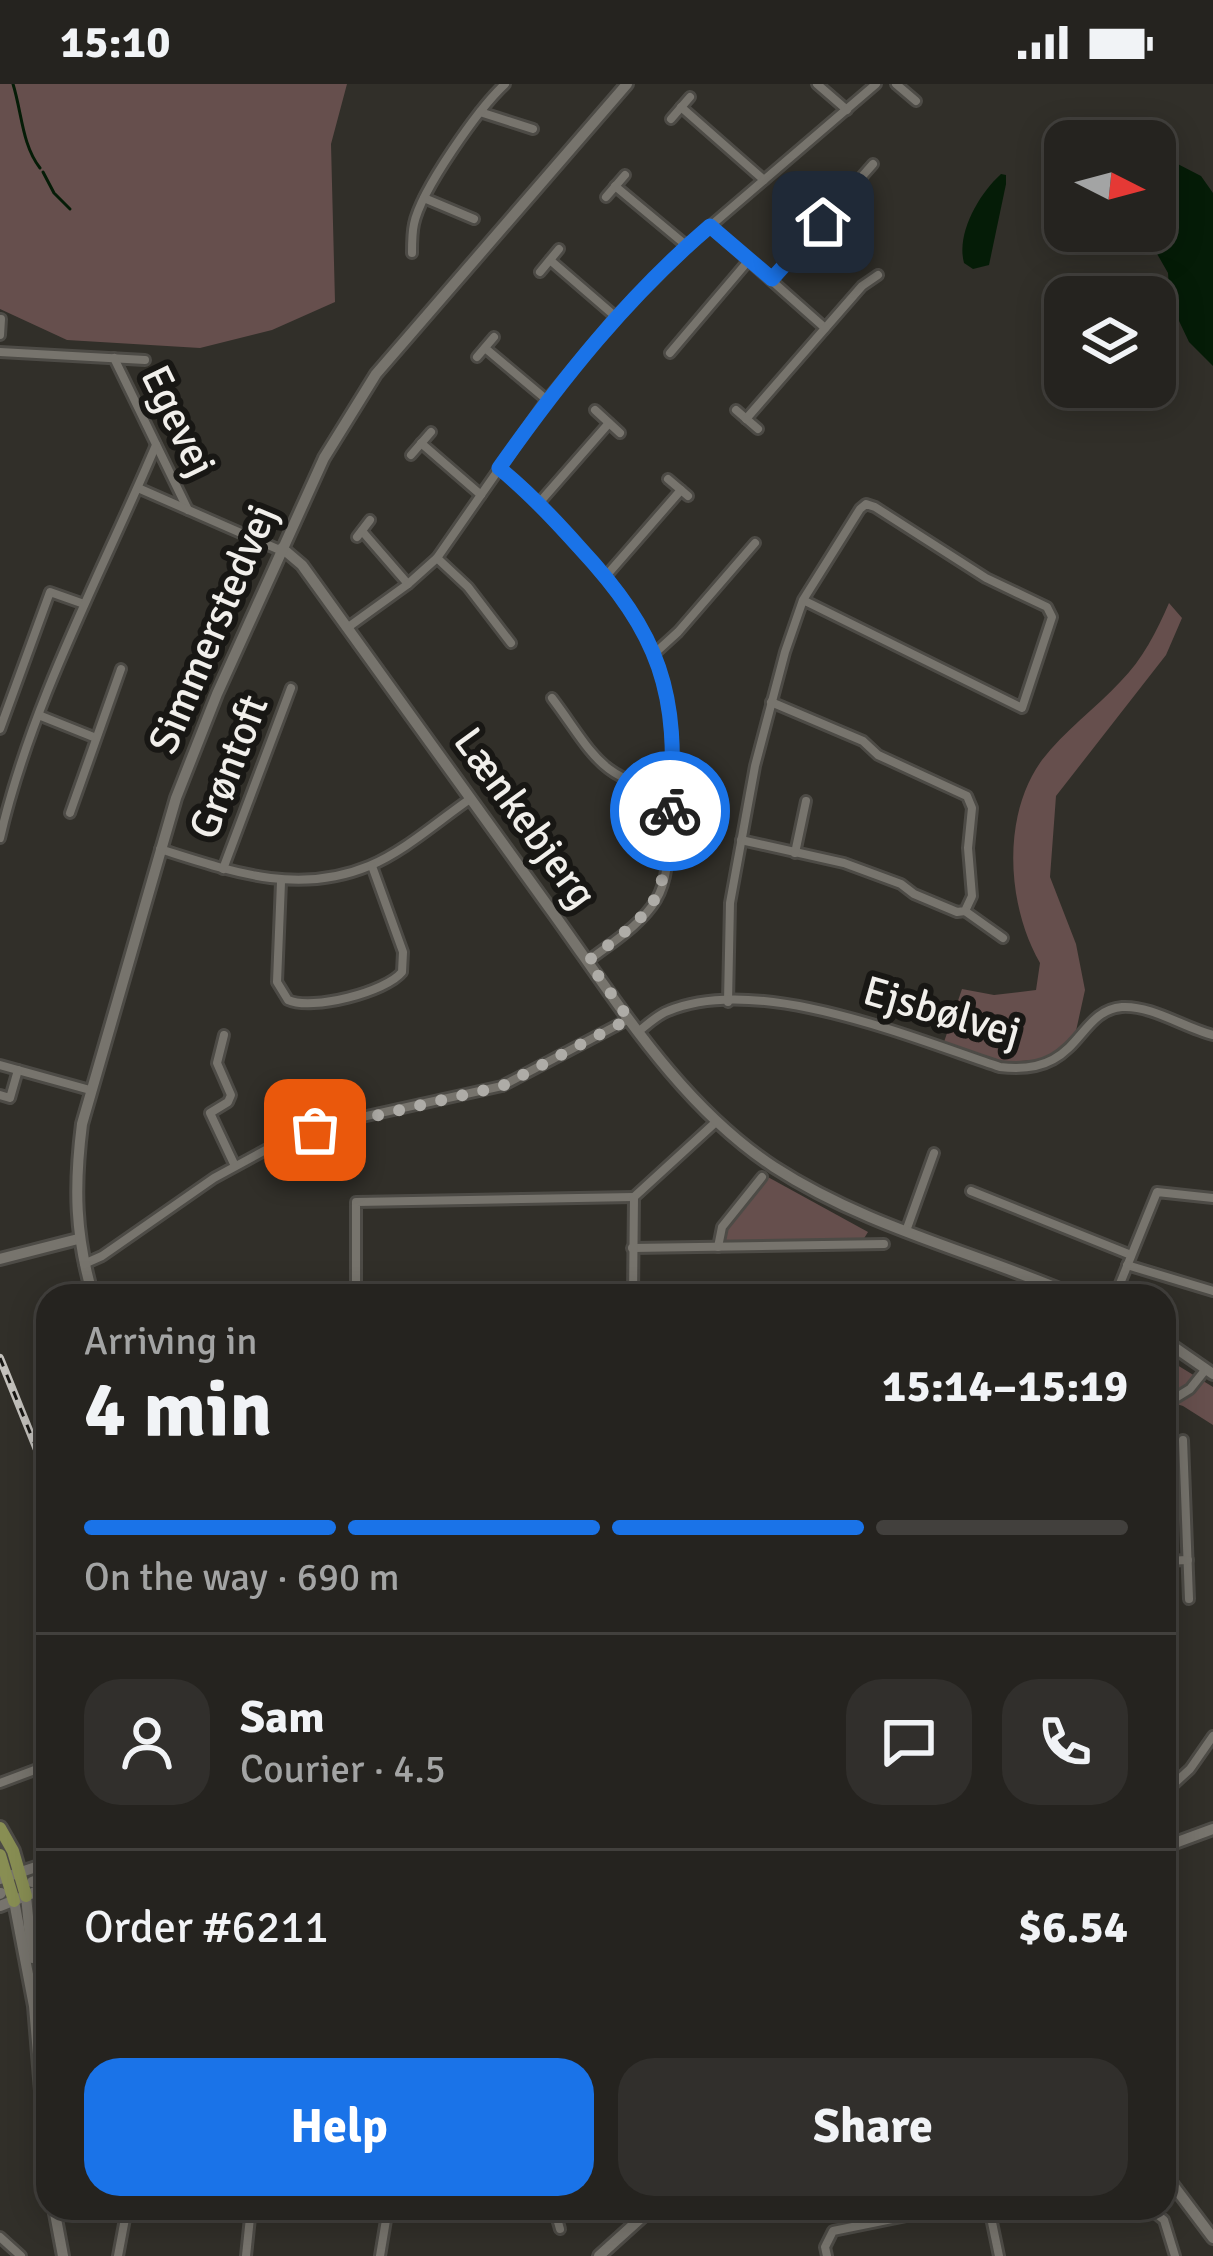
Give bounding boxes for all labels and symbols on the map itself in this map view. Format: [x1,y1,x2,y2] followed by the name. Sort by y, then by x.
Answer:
[1044,120,1176,252] north arrow
[772,171,874,273] pin
[129,357,227,485] street label: Egevej
[138,497,288,761] street label: Simmerstedvej
[178,688,280,846] street label: Grøntoft
[442,718,608,918] street label: Lænkebjerg
[610,751,730,871] courier
[858,965,1026,1059] street label: Ejsbølvej
[264,1079,366,1181] pin

